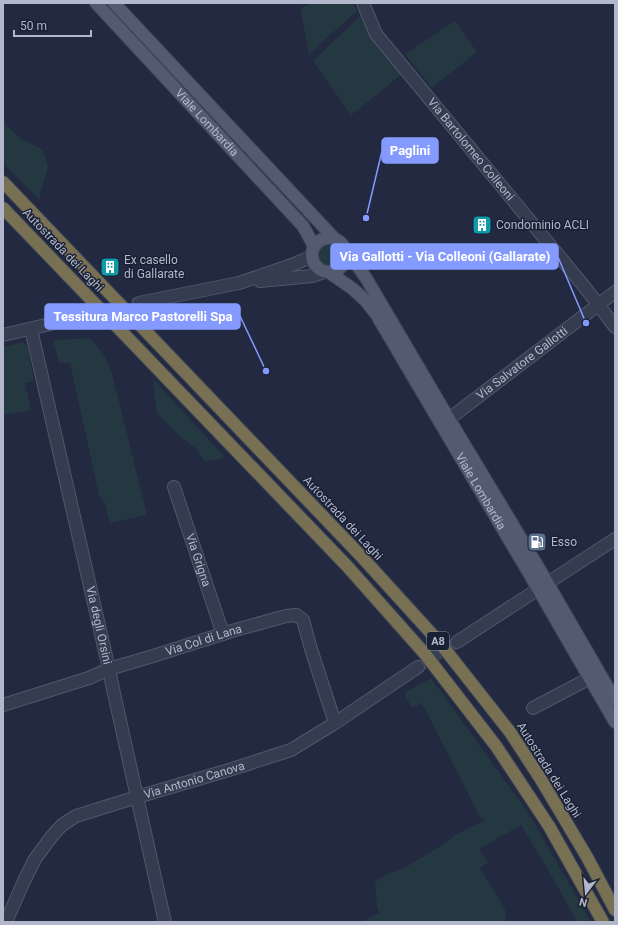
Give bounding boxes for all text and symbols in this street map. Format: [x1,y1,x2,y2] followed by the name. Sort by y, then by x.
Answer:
[14,12,91,38] scale bar
[20,19,47,33] text: 50 m
[172,86,242,159] street label: Viale Lombardia
[425,95,517,204] street label: Via Bartolomeo Colleoni
[382,138,438,163] callout: Paglini
[390,143,430,158] text: Paglini
[20,206,106,295] street label: Autostrada dei Laghi
[471,214,493,236] building icon: Condominio ACLI
[496,218,589,232] place label: Condominio ACLI
[331,244,558,269] callout: Via Gallotti - Via Colleoni (Gallarate)
[340,249,550,264] text: Via Gallotti - Via Colleoni (Gallarate)
[124,253,184,281] place label: Ex casello di Gallarate
[99,256,121,278] building icon: Ex casello di Gallarate
[45,304,240,329] callout: Tessitura Marco Pastorelli Spa
[53,309,233,324] text: Tessitura Marco Pastorelli Spa
[474,324,571,402] street label: Via Salvatore Gallotti
[453,450,509,532] street label: Viale Lombardia
[300,473,386,563] street label: Autostrada dei Laghi
[526,531,548,553] fuel station icon: Esso
[183,532,214,588] street label: Via Grigna
[551,535,577,549] place label: Esso
[83,585,115,666] street label: Via degli Orsini
[164,622,243,659] street label: Via Col di Lana
[427,632,449,650] road number: A8
[514,720,584,820] street label: Autostrada dei Laghi
[142,758,246,802] street label: Via Antonio Canova
[566,873,606,913] north arrow
[578,895,589,909] text: N

